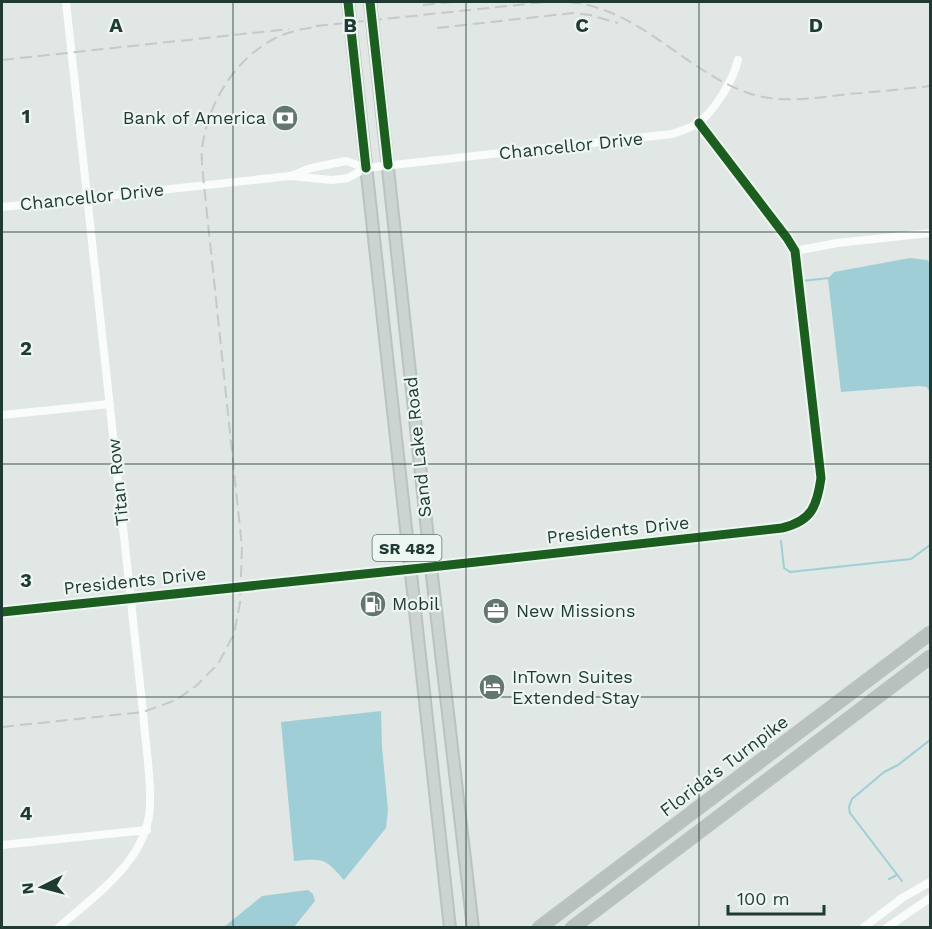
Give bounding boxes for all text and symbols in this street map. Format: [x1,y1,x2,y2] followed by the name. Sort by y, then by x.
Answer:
[109,13,123,37] text: A
[343,13,357,37] text: B
[575,13,589,37] text: C
[809,13,823,37] text: D
[270,103,300,133] bank icon: Bank of America
[22,104,30,128] text: 1
[123,107,266,128] place label: Bank of America
[498,127,644,164] street label: Chancellor Drive
[19,178,165,215] street label: Chancellor Drive
[20,336,32,360] text: 2
[400,376,435,518] street label: Sand Lake Road
[102,437,133,527] street label: Titan Row
[546,512,690,547] street label: Presidents Drive
[372,535,442,561] road number: SR 482
[63,563,207,598] street label: Presidents Drive
[20,568,32,592] text: 3
[358,589,388,619] fuel station icon: Mobil
[392,593,440,614] place label: Mobil
[481,596,511,626] office icon: New Missions
[516,600,635,621] place label: New Missions
[512,666,640,708] place label: InTown Suites Extended Stay
[477,672,507,702] hotel icon: InTown Suites Extended Stay
[656,711,792,821] street label: Florida's Turnpike
[20,801,33,825] text: 4
[12,857,72,917] north arrow
[728,878,824,916] scale bar
[18,882,38,895] text: N
[737,888,790,909] text: 100 m

